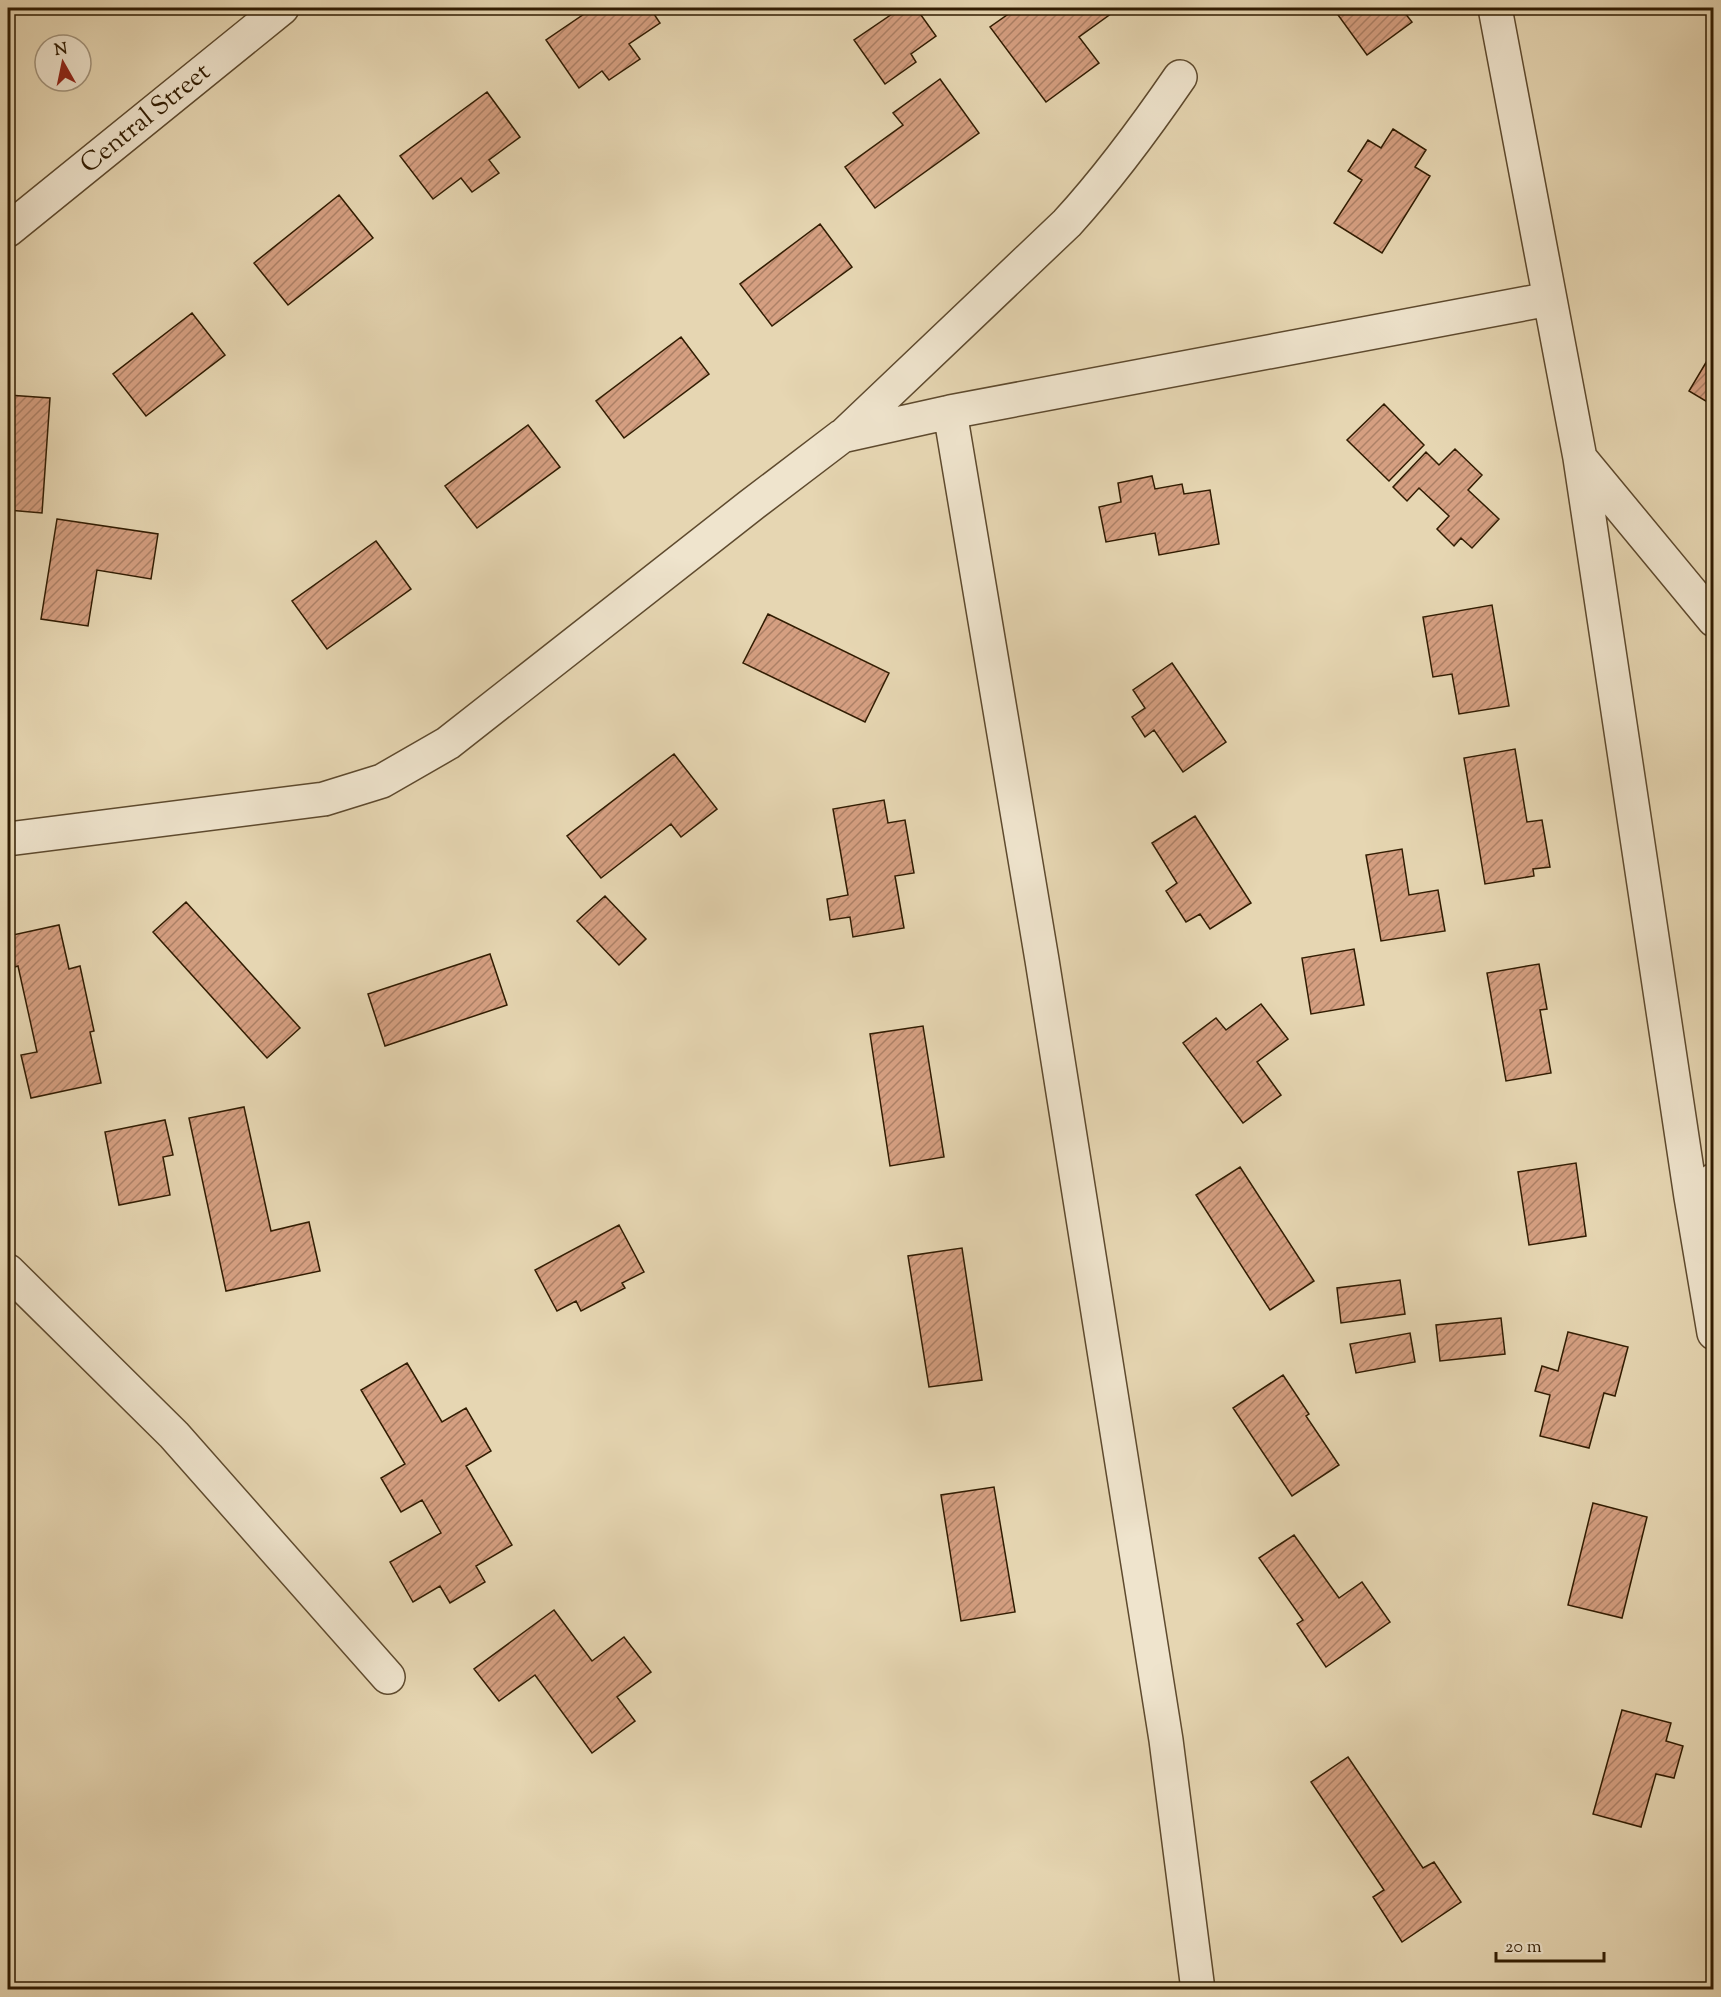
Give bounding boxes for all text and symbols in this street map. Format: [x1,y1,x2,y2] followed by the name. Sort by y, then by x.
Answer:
[33,33,93,93] north arrow
[53,38,69,63] text: N
[72,54,219,183] street label: Central Street
[1496,1925,1604,1963] scale bar
[1505,1935,1542,1961] text: 20 m

